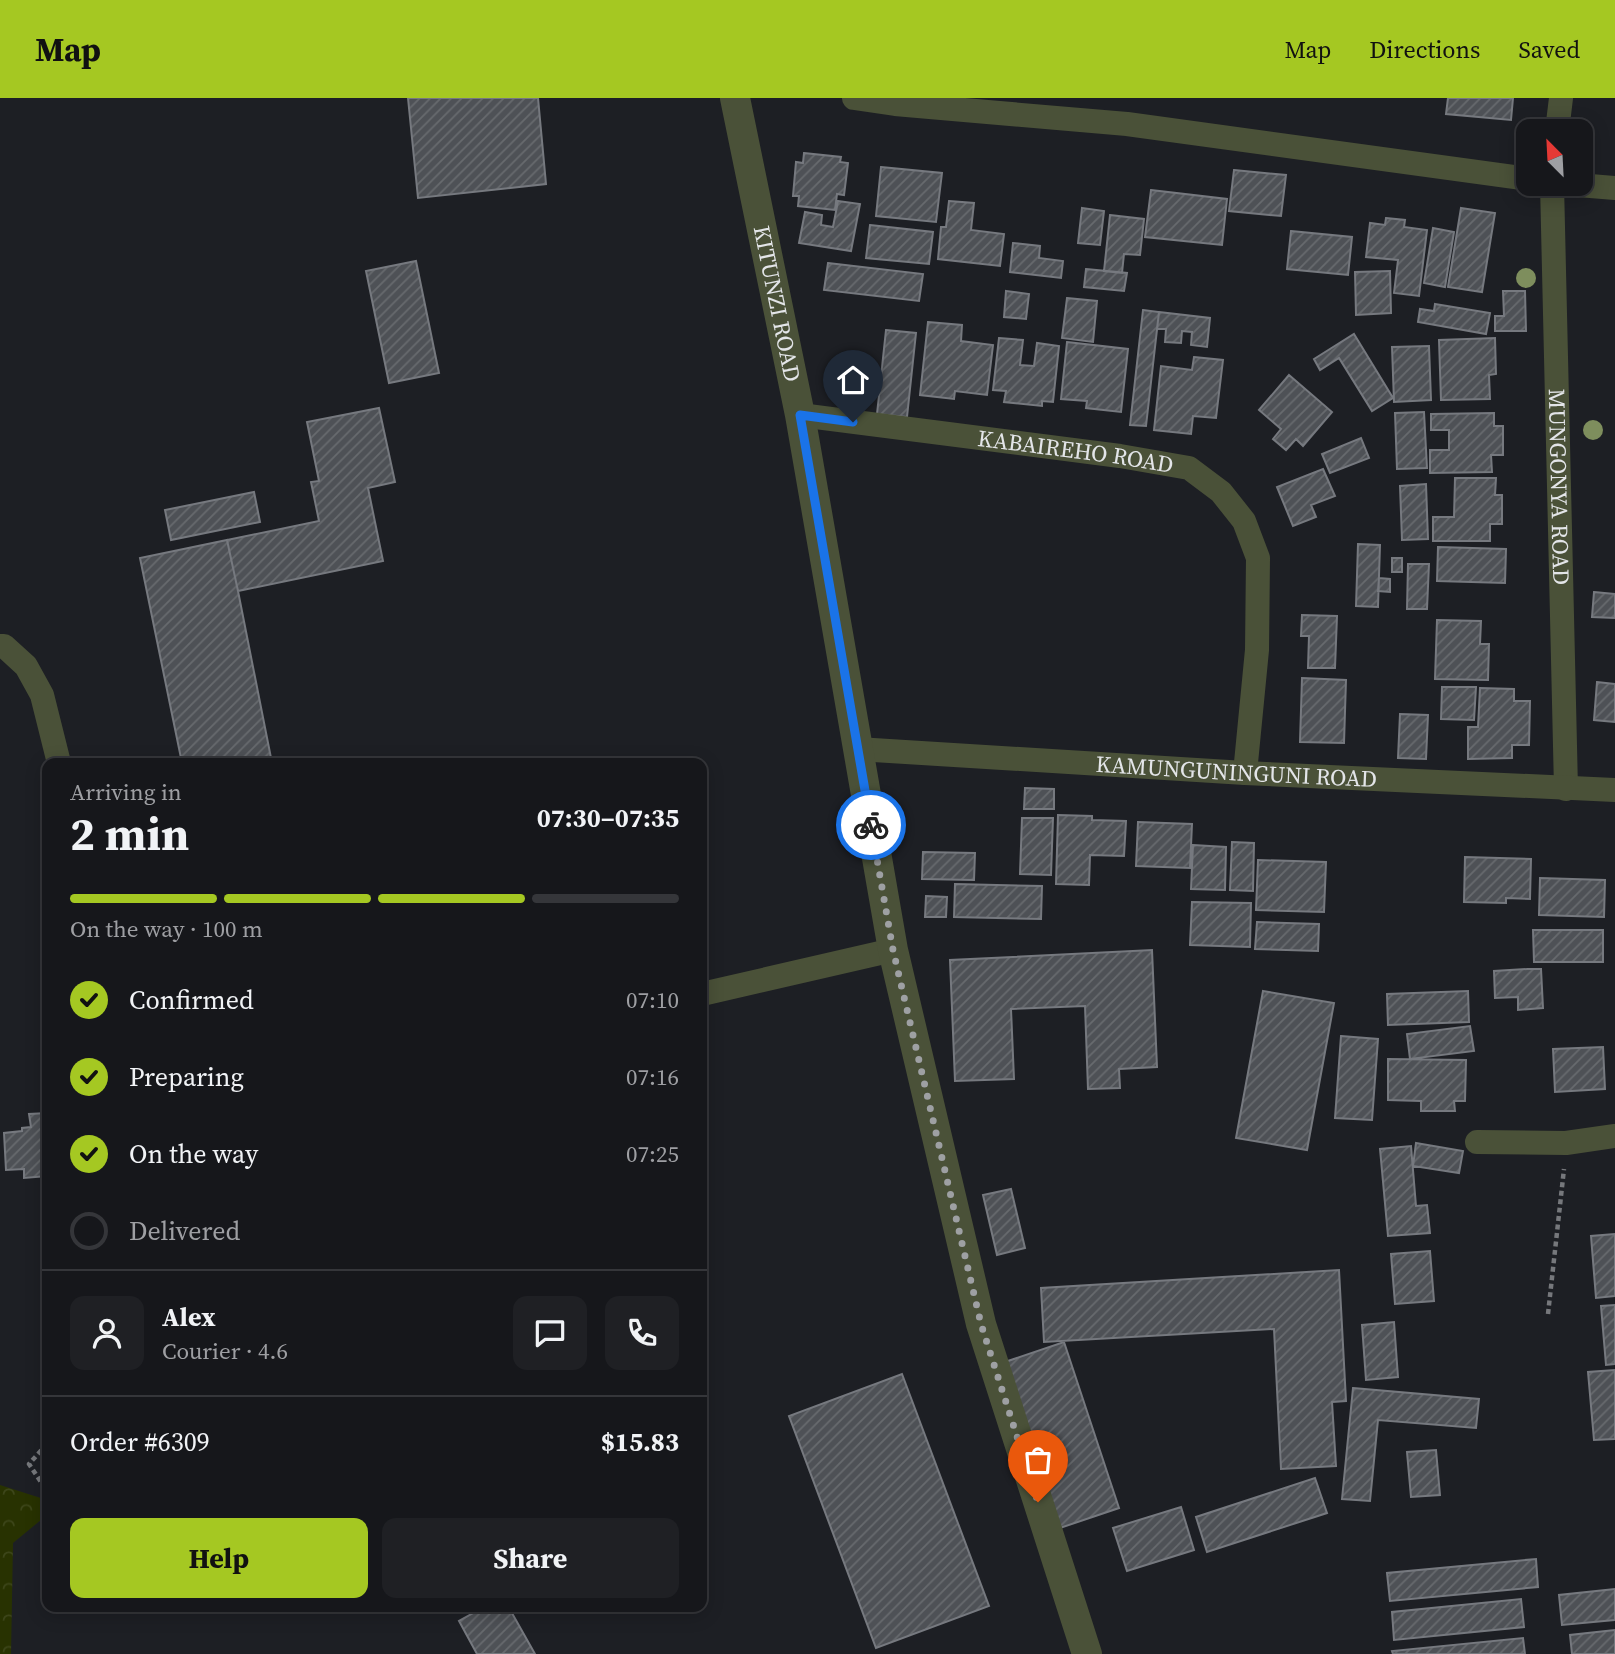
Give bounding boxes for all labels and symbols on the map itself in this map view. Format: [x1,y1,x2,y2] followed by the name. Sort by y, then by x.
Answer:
[1516,119,1592,196] north arrow
[746,223,809,385] street label: KITUNZI ROAD
[823,350,883,422] pin
[1541,388,1577,586] street label: MUNGONYA ROAD
[976,422,1176,481] street label: KABAIREHO ROAD
[1095,748,1378,795] street label: KAMUNGUNINGUNI ROAD
[836,790,906,860] courier
[1008,1430,1068,1502] pin

